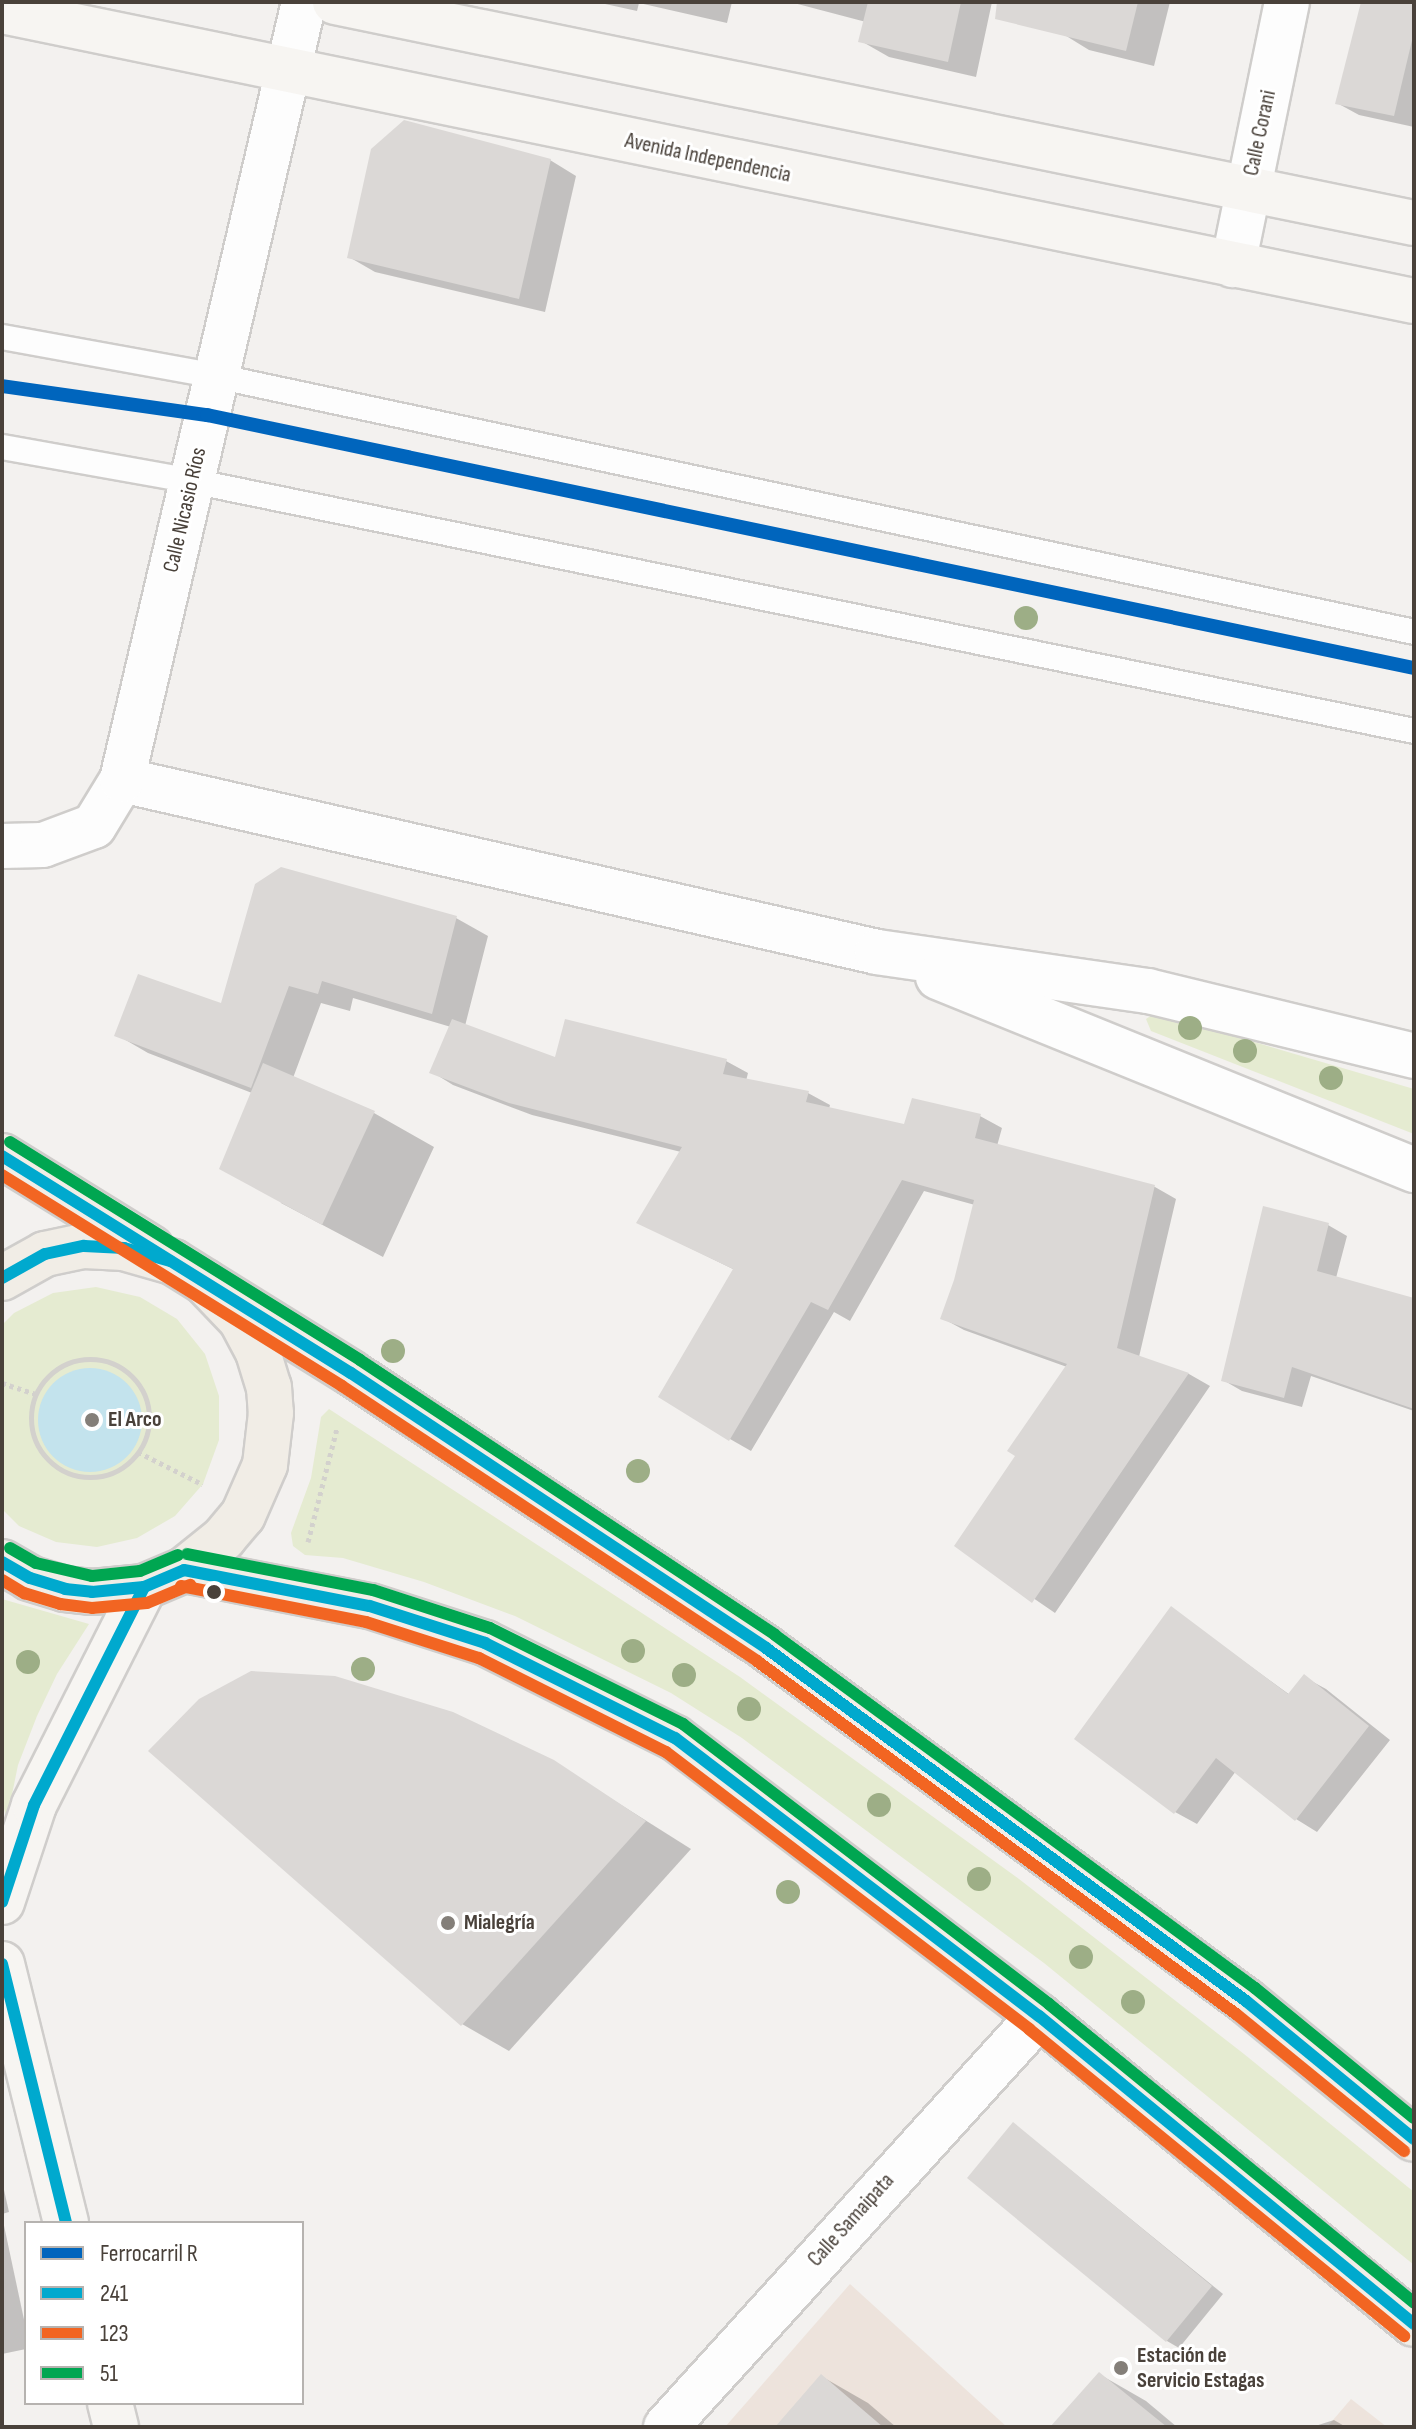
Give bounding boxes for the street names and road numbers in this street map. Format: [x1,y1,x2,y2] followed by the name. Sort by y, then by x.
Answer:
[1238,88,1282,178] street label: Calle Corani
[623,128,793,188] street label: Avenida Independencia
[158,445,212,575] street label: Calle Nicasio Ríos
[802,2168,900,2272] street label: Calle Samaipata

